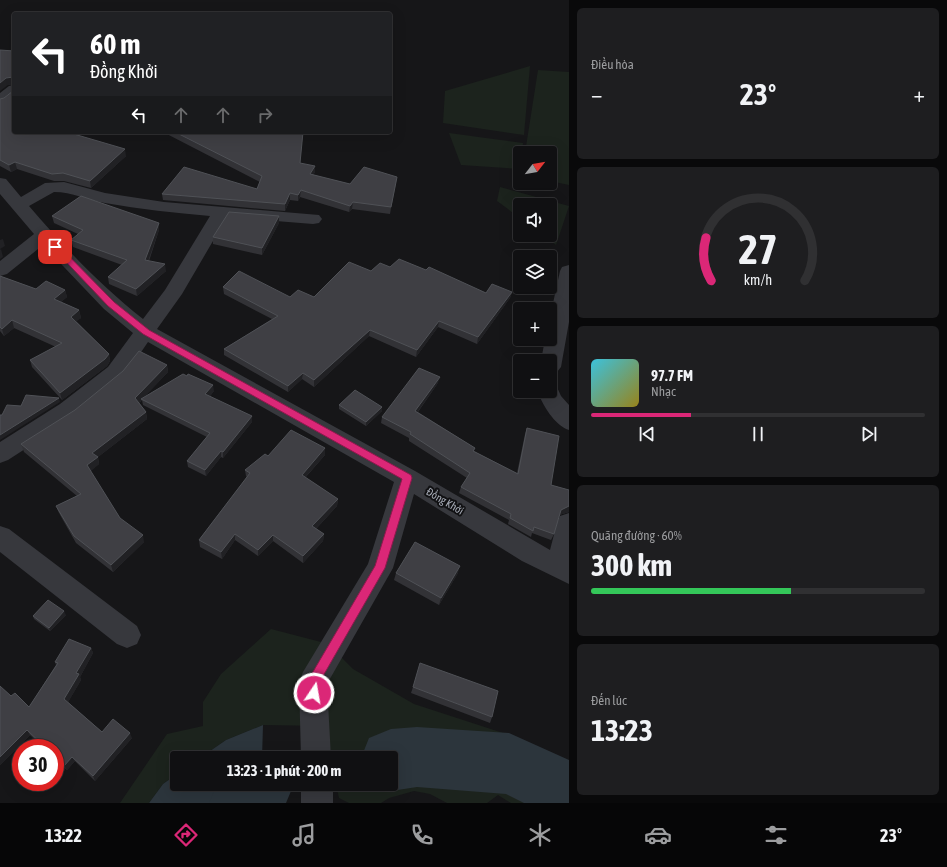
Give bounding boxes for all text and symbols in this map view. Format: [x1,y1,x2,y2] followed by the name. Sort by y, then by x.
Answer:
[24,28,76,80] icon: left
[90,28,140,60] text: 60 m
[591,57,634,72] text: Điều hòa
[90,61,158,82] text: Đồng Khởi
[740,77,776,111] text: 23°
[591,81,602,107] text: −
[914,81,925,107] text: +
[128,104,150,126] icon: left
[170,104,192,126] icon: ahead
[212,104,234,126] icon: ahead
[254,104,276,126] icon: right
[513,146,557,190] north arrow
[513,146,557,398] map controls
[513,198,557,242] button: sound
[738,224,778,272] text: 27
[38,230,72,264] pin
[44,236,66,258] icon: arrive
[513,250,557,294] button: layers
[744,271,772,287] text: km/h
[513,302,557,346] button: +
[513,354,557,398] button: −
[651,367,693,384] text: 97.7 FM
[651,384,676,399] text: Nhạc
[636,423,658,445] icon: previous
[747,423,769,445] icon: pause
[858,423,880,445] icon: next
[424,485,466,517] street label: Đồng Khởi
[591,528,682,543] text: Quãng đường · 60%
[591,548,672,582] text: 300 km
[293,672,335,714] position arrow
[591,693,627,708] text: Đến lúc
[591,713,653,747] text: 13:23
[12,739,64,791] speed limit sign: 30
[227,762,341,779] text: 13:23 · 1 phút · 200 m
[172,821,200,849] icon: directions
[290,821,318,849] icon: music
[408,821,436,849] icon: phone
[526,821,554,849] icon: climate
[644,821,672,849] icon: car
[762,821,790,849] icon: filters
[45,825,82,846] text: 13:22
[880,825,902,846] text: 23°

